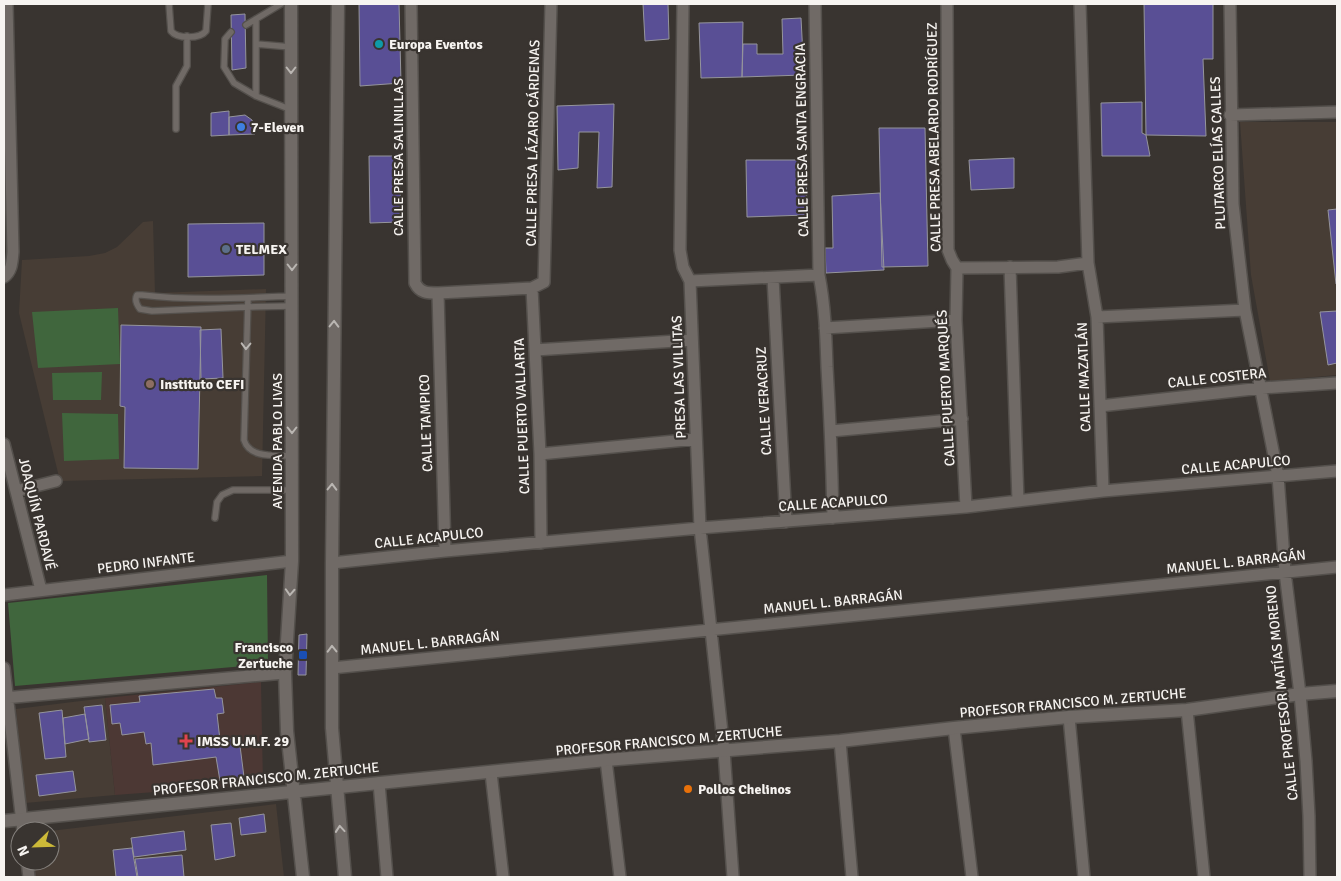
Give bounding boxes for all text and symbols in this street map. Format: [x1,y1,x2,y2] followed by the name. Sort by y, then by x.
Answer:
[923,22,945,252] street label: CALLE PRESA ABELARDO RODRÍGUEZ
[389,36,483,53] place label: Europa Eventos
[373,38,385,50] marker: Europa Eventos
[523,39,543,247] street label: CALLE PRESA LÁZARO CÁRDENAS
[792,42,812,237] street label: CALLE PRESA SANTA ENGRACIA
[286,66,296,74] one-way arrow
[1207,76,1229,230] street label: PLUTARCO ELÍAS CALLES
[390,78,407,236] street label: CALLE PRESA SALINILLAS
[251,119,304,136] place label: 7-Eleven
[235,121,247,133] marker: 7-Eleven
[236,241,287,258] place label: TELMEX
[220,243,232,255] marker: TELMEX
[287,264,297,272] one-way arrow
[933,309,959,467] street label: CALLE PUERTO MARQUÉS
[668,315,690,439] street label: PRESA LAS VILLITAS
[329,320,339,328] one-way arrow
[1074,322,1094,432] street label: CALLE MAZATLÁN
[511,337,533,494] street label: CALLE PUERTO VALLARTA
[241,342,252,350] one-way arrow
[753,346,775,456] street label: CALLE VERACRUZ
[1167,364,1268,392] street label: CALLE COSTERA
[269,373,286,509] street label: AVENIDA PABLO LIVAS
[416,374,436,472] street label: CALLE TAMPICO
[160,376,245,393] place label: Instituto CEFI
[144,378,156,390] marker: Instituto CEFI
[287,426,297,434] one-way arrow
[1181,452,1291,478] street label: CALLE ACAPULCO
[15,456,59,572] street label: JOAQUÍN PARDAVÉ
[327,482,338,490] one-way arrow
[778,491,888,515] street label: CALLE ACAPULCO
[374,524,484,552] street label: CALLE ACAPULCO
[1165,546,1307,578] street label: MANUEL L. BARRAGÁN
[96,549,196,577] street label: PEDRO INFANTE
[1262,585,1302,801] street label: CALLE PROFESOR MATÍAS MORENO
[762,586,904,618] street label: MANUEL L. BARRAGÁN
[284,589,295,597] one-way arrow
[359,627,501,659] street label: MANUEL L. BARRAGÁN
[235,639,293,672] place label: Francisco Zertuche
[327,645,337,652] one-way arrow
[297,649,309,661] marker: Francisco Zertuche
[959,685,1187,721] street label: PROFESOR FRANCISCO M. ZERTUCHE
[555,723,783,759] street label: PROFESOR FRANCISCO M. ZERTUCHE
[197,733,289,750] place label: IMSS U.M.F. 29
[179,734,193,748] marker: IMSS U.M.F. 29
[152,759,380,799] street label: PROFESOR FRANCISCO M. ZERTUCHE
[698,781,791,798] place label: Pollos Chelinos
[682,783,694,795] marker: Pollos Chelinos
[10,821,60,871] north arrow
[335,824,346,832] one-way arrow
[14,843,33,859] text: N

